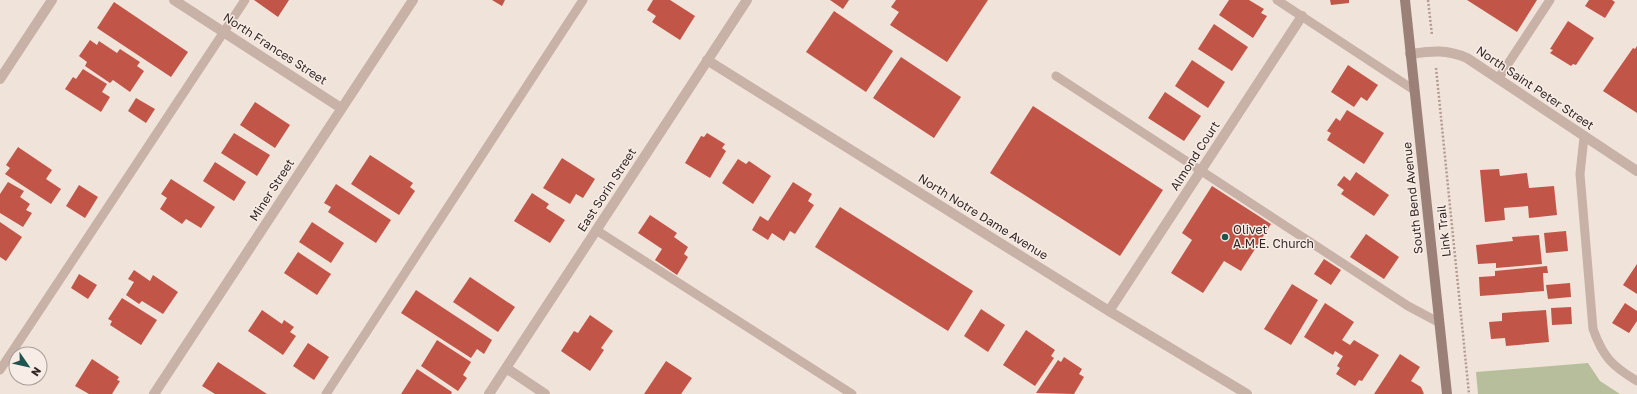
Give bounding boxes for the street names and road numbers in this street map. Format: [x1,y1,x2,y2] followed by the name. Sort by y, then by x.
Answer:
[221,9,330,88] street label: North Frances Street
[1474,43,1597,133] street label: North Saint Peter Street
[1167,118,1223,193] street label: Almond Court
[1399,141,1426,255] street label: South Bend Avenue
[574,145,639,234] street label: East Sorin Street
[246,156,297,224] street label: Miner Street
[916,170,1051,263] street label: North Notre Dame Avenue
[1433,204,1454,258] street label: Link Trail

